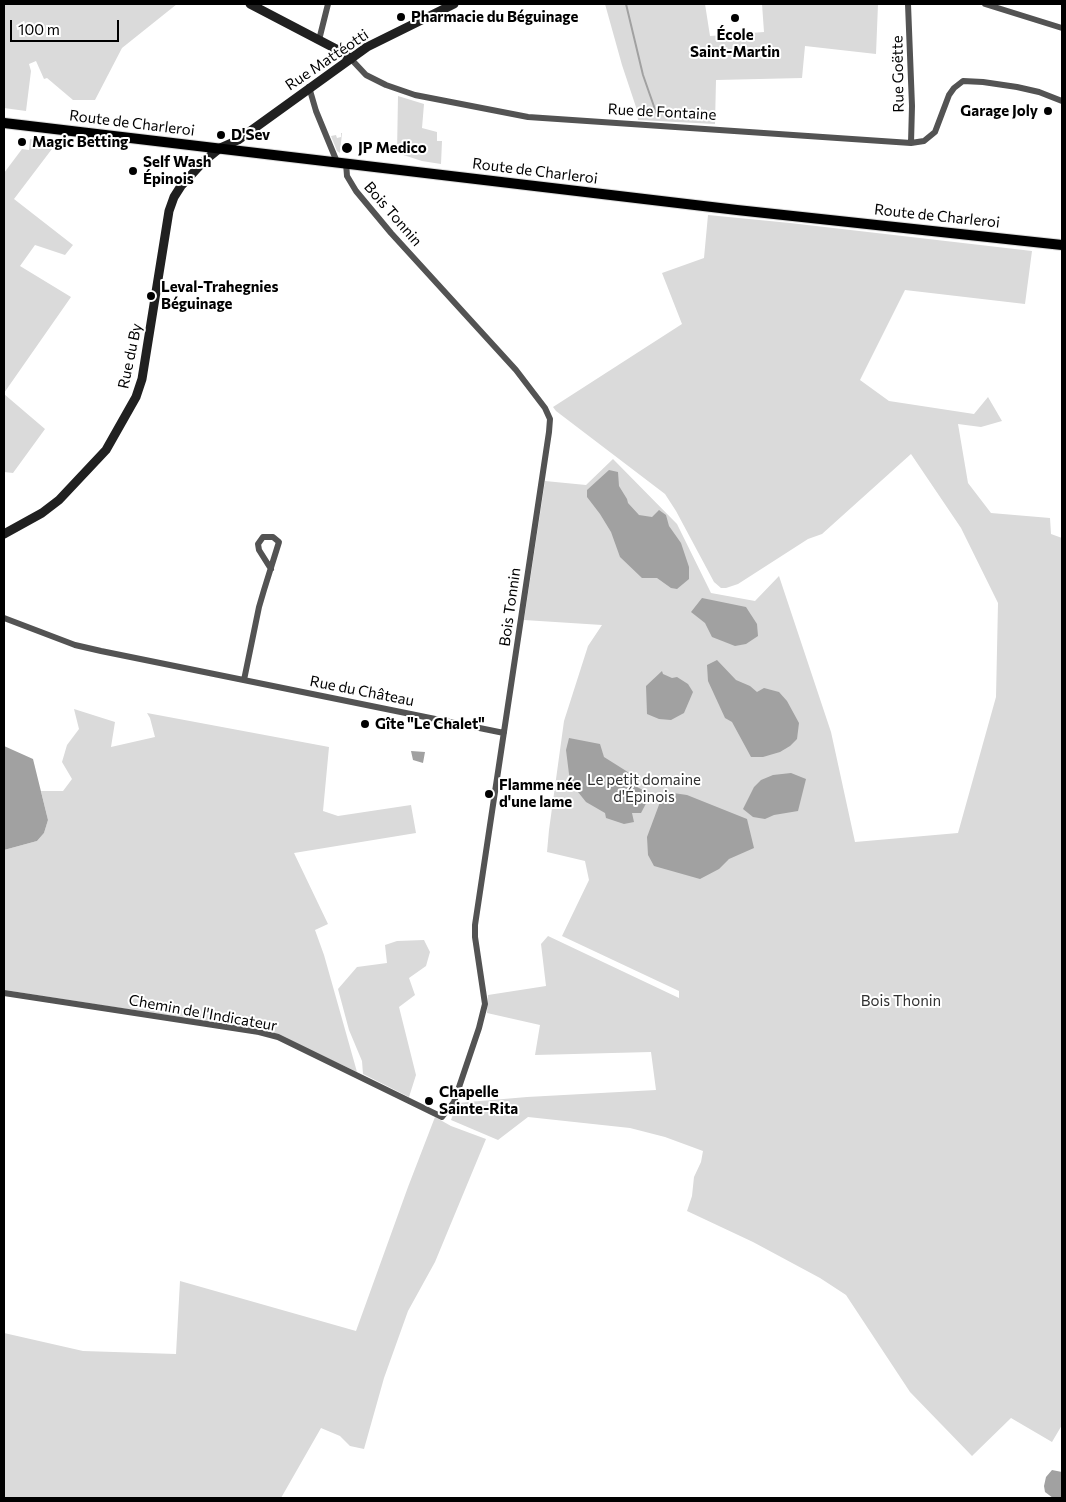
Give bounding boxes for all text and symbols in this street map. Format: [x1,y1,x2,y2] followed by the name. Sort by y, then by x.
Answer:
[411,8,578,26] place label: Pharmacie du Béguinage
[12,10,121,42] scale bar
[395,11,407,23] marker: Pharmacie du Béguinage
[729,12,741,24] marker: École Saint-Martin
[18,20,60,38] text: 100 m
[282,26,372,94] street label: Rue Mattéotti
[690,26,780,61] place label: École Saint-Martin
[888,35,908,113] street label: Rue Goëtte
[607,100,717,124] street label: Rue de Fontaine
[960,102,1038,120] place label: Garage Joly
[1042,105,1054,117] marker: Garage Joly
[68,106,196,140] street label: Route de Charleroi
[231,126,270,144] place label: D'Sev
[215,129,227,141] marker: D'Sev
[32,133,128,151] place label: Magic Betting
[16,136,28,148] marker: Magic Betting
[358,139,427,157] place label: JP Medico
[340,141,354,155] marker: JP Medico
[143,153,211,188] place label: Self Wash Épinois
[471,154,599,188] street label: Route de Charleroi
[127,165,139,177] marker: Self Wash Épinois
[360,178,426,250] street label: Bois Tonnin
[873,200,1001,232] street label: Route de Charleroi
[161,278,278,313] place label: Leval-Trahegnies Béguinage
[145,290,157,302] marker: Leval-Trahegnies Béguinage
[114,322,146,390] street label: Rue du By
[496,567,524,647] street label: Bois Tonnin
[308,672,416,710] street label: Rue du Château
[375,715,485,733] place label: Gîte "Le Chalet"
[359,718,371,730] marker: Gîte "Le Chalet"
[587,771,701,806] park label: Le petit domaine d'Épinois
[499,776,581,811] place label: Flamme née d'une lame
[483,788,495,800] marker: Flamme née d'une lame
[127,991,279,1035] street label: Chemin de l'Indicateur
[861,992,941,1010] park label: Bois Thonin
[439,1083,518,1118] place label: Chapelle Sainte-Rita
[423,1095,435,1107] marker: Chapelle Sainte-Rita

